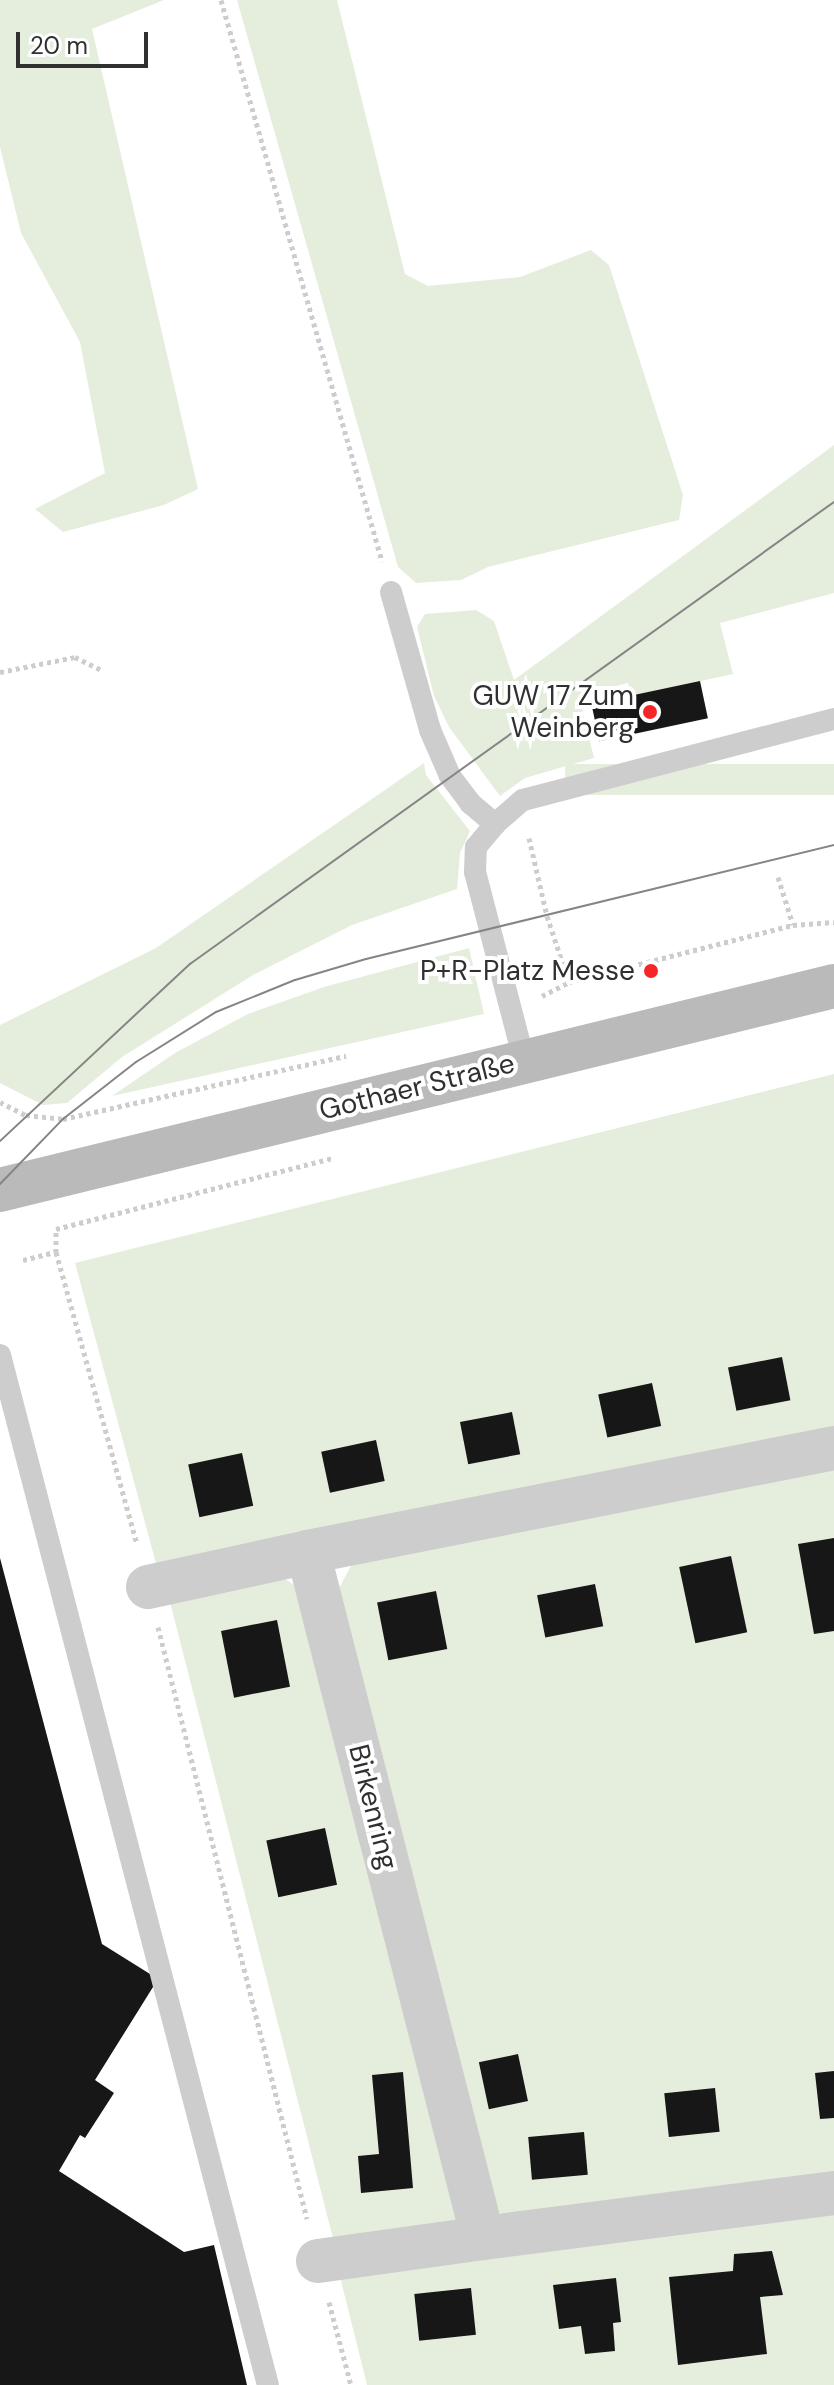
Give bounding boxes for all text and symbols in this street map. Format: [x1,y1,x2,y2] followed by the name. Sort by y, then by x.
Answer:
[20,16,152,66] scale bar
[30,30,88,61] text: 20 m
[473,679,634,745] place label: GUW 17 Zum Weinberg
[641,703,659,721] marker: GUW 17 Zum Weinberg
[420,954,635,988] place label: P+R-Platz Messe
[642,962,660,980] marker: P+R-Platz Messe
[316,1046,518,1128] street label: Gothaer Straße
[341,1741,405,1873] street label: Birkenring

